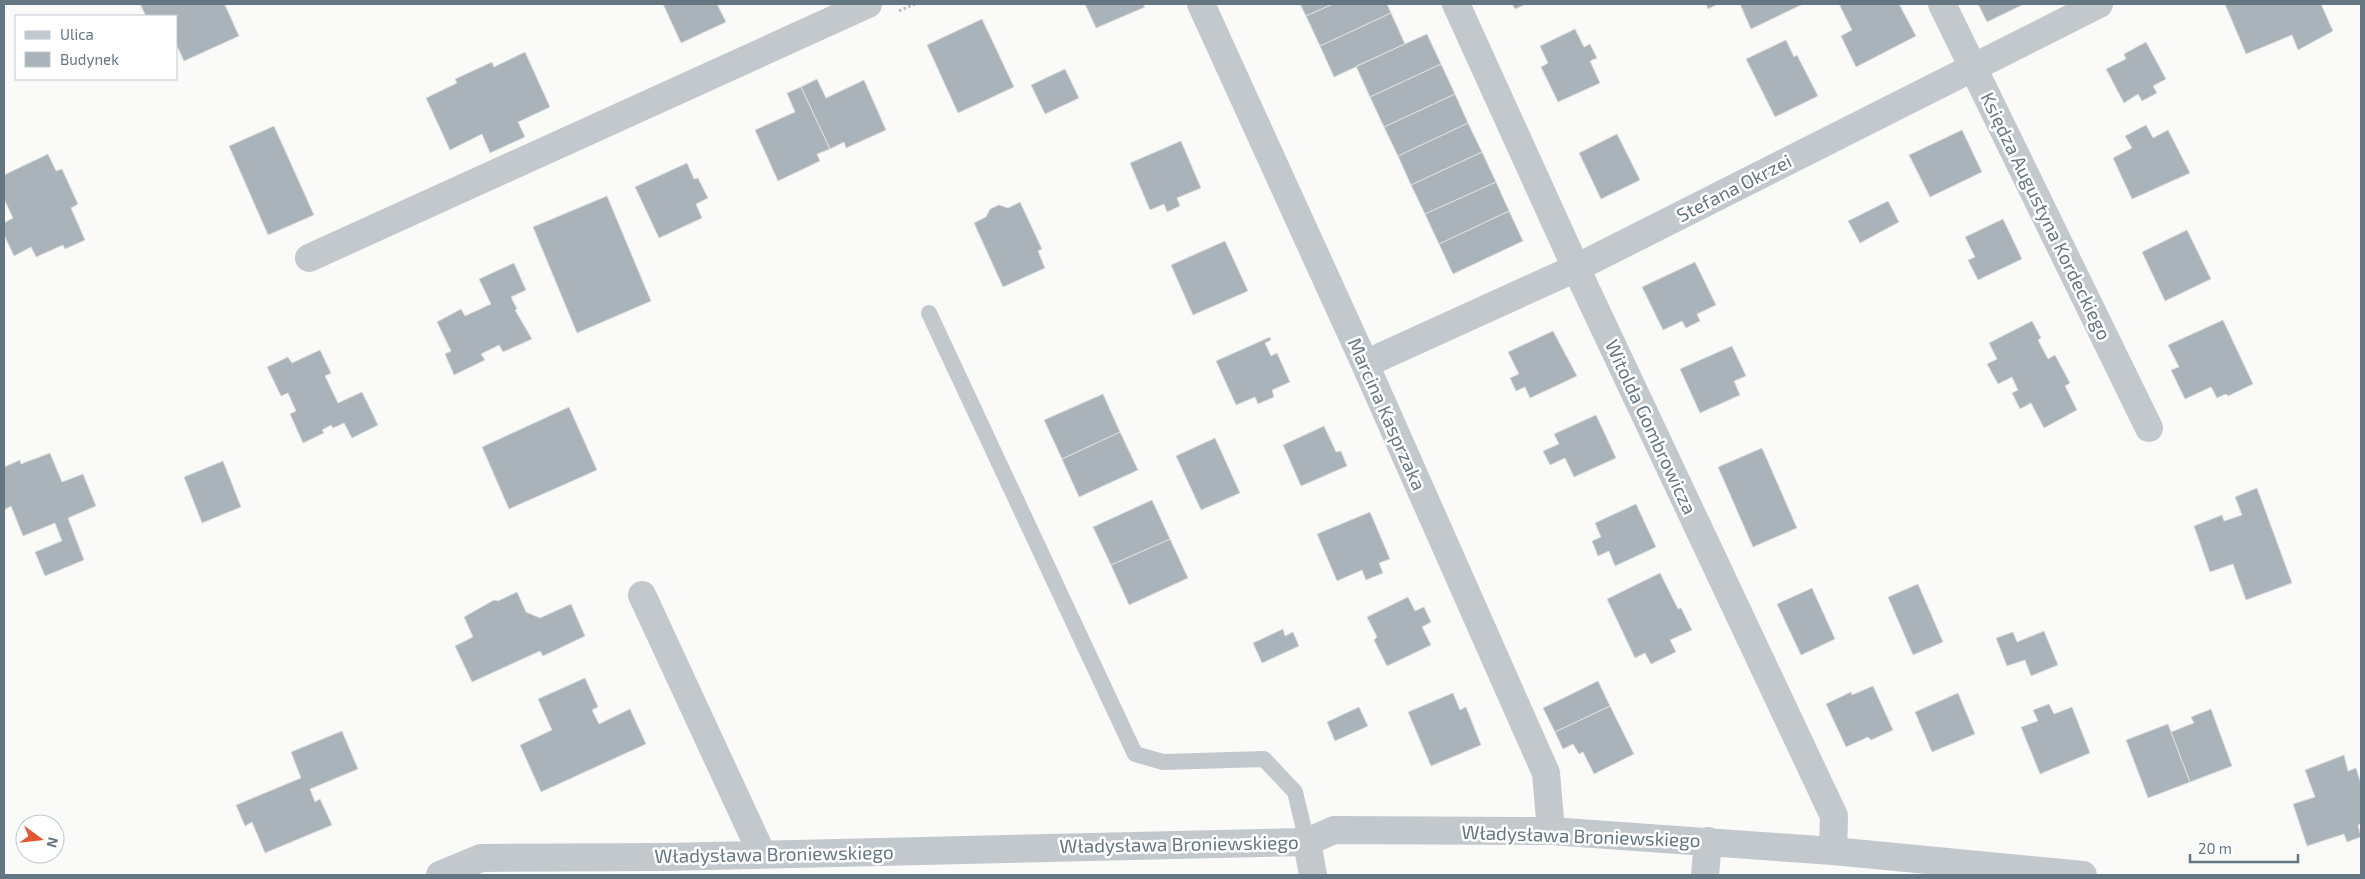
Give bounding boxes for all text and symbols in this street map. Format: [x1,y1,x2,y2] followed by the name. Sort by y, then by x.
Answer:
[15,15,178,80] legend
[60,25,94,43] text: Ulica
[60,50,119,68] text: Budynek
[1976,88,2117,343] street label: Księdza Augustyna Kordeckiego
[1672,149,1795,226] street label: Stefana Okrzei
[1344,334,1431,494] street label: Marcina Kasprzaka
[1601,336,1702,518] street label: Witolda Gombrowicza
[15,814,65,864] north arrow
[1461,820,1701,851] street label: Władysława Broniewskiego
[1059,830,1299,857] street label: Władysława Broniewskiego
[2190,832,2298,864] scale bar
[44,835,63,850] text: N
[2198,839,2232,857] text: 20 m
[654,840,894,867] street label: Władysława Broniewskiego

